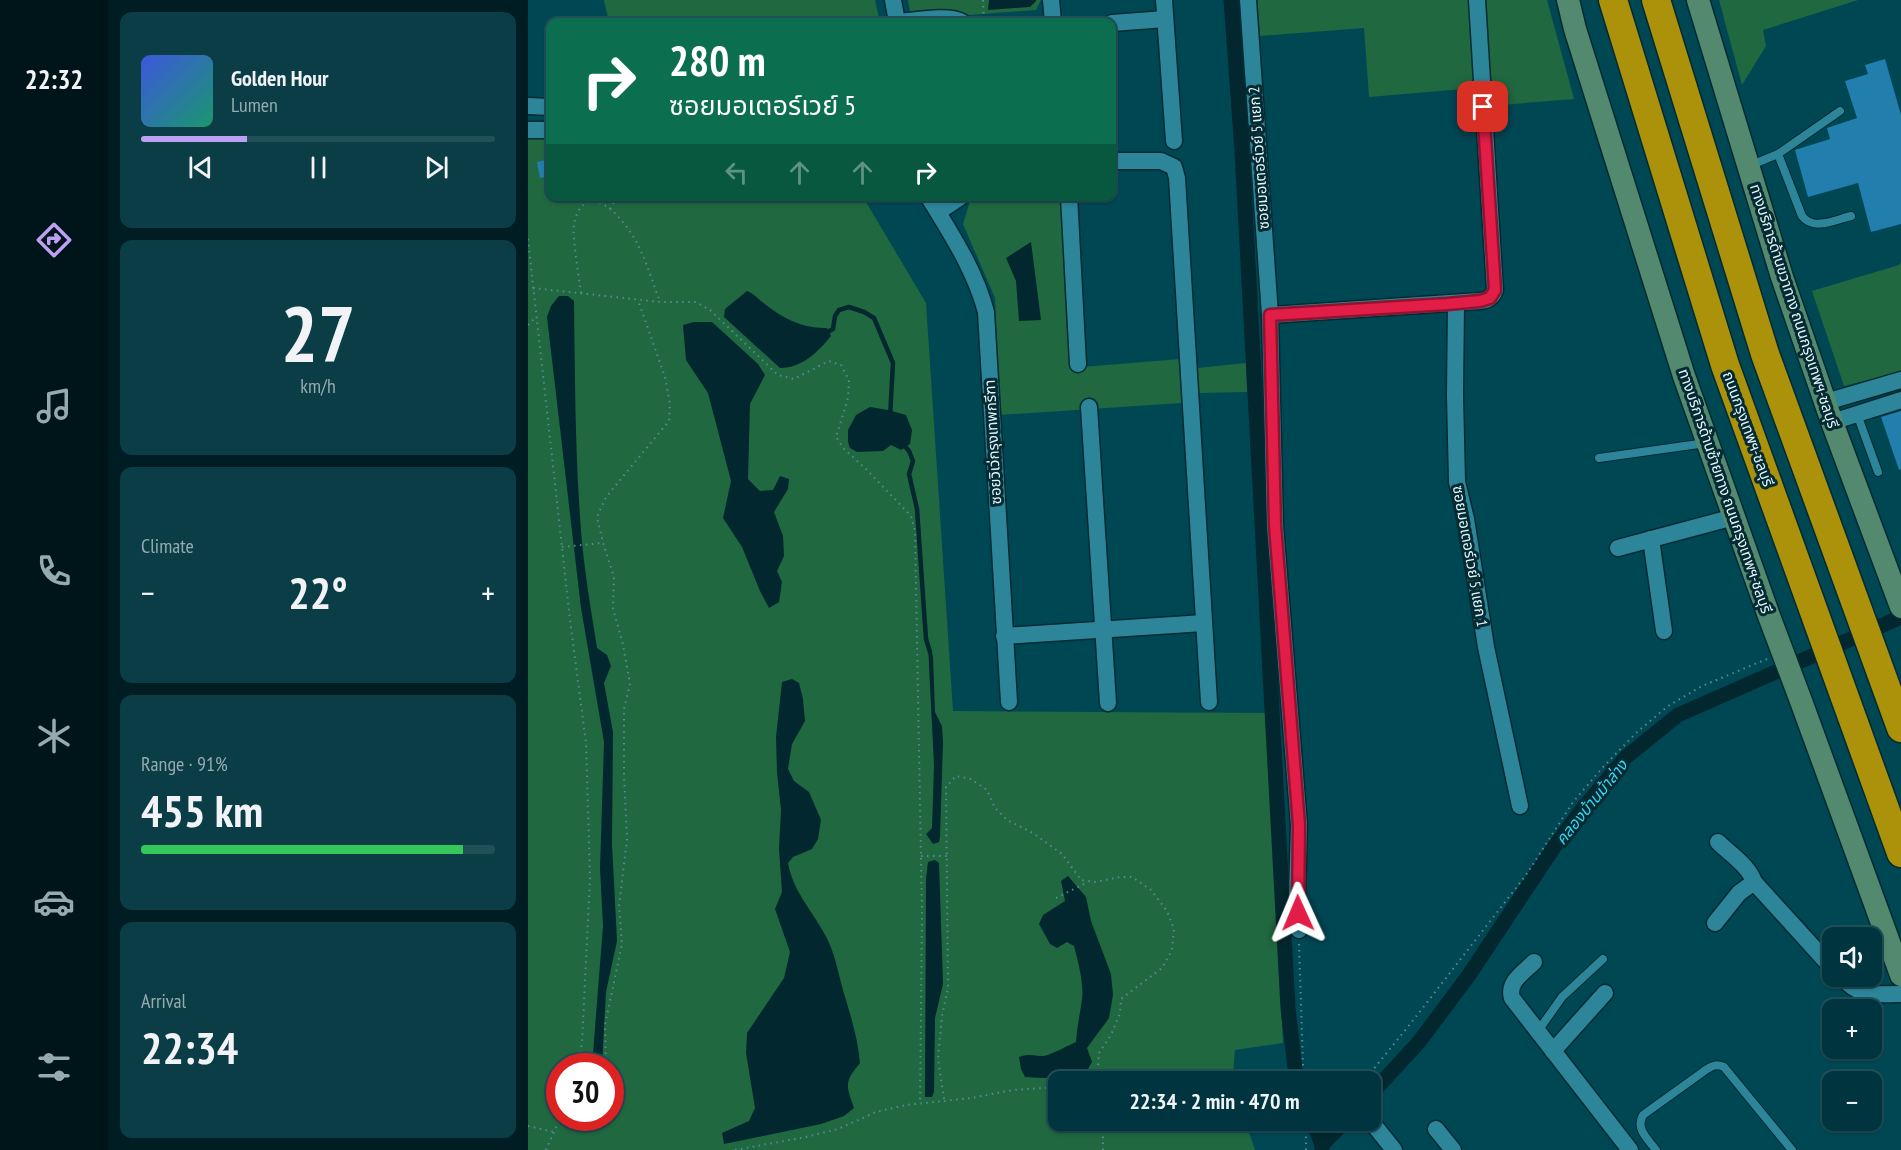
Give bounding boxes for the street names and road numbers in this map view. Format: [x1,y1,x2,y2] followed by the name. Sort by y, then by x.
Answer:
[1244,86,1273,230] street label: ซอยมอเตอร์เวย์ 5 แยก 2
[1746,182,1842,430] street label: ทางบริการด้านขวาทาง ถนนกรุงเทพฯ-ชลบุรี
[1675,366,1776,616] street label: ทางบริการด้านซ้ายทาง ถนนกรุงเทพฯ-ชลบุรี
[1719,369,1777,489] street label: ถนนกรุงเทพฯ-ชลบุรี
[980,379,1005,505] street label: ซอยวิเว่กรุงเทพกรีฑา
[1449,484,1492,628] street label: ซอยมอเตอร์เวย์ 5 แยก 1

